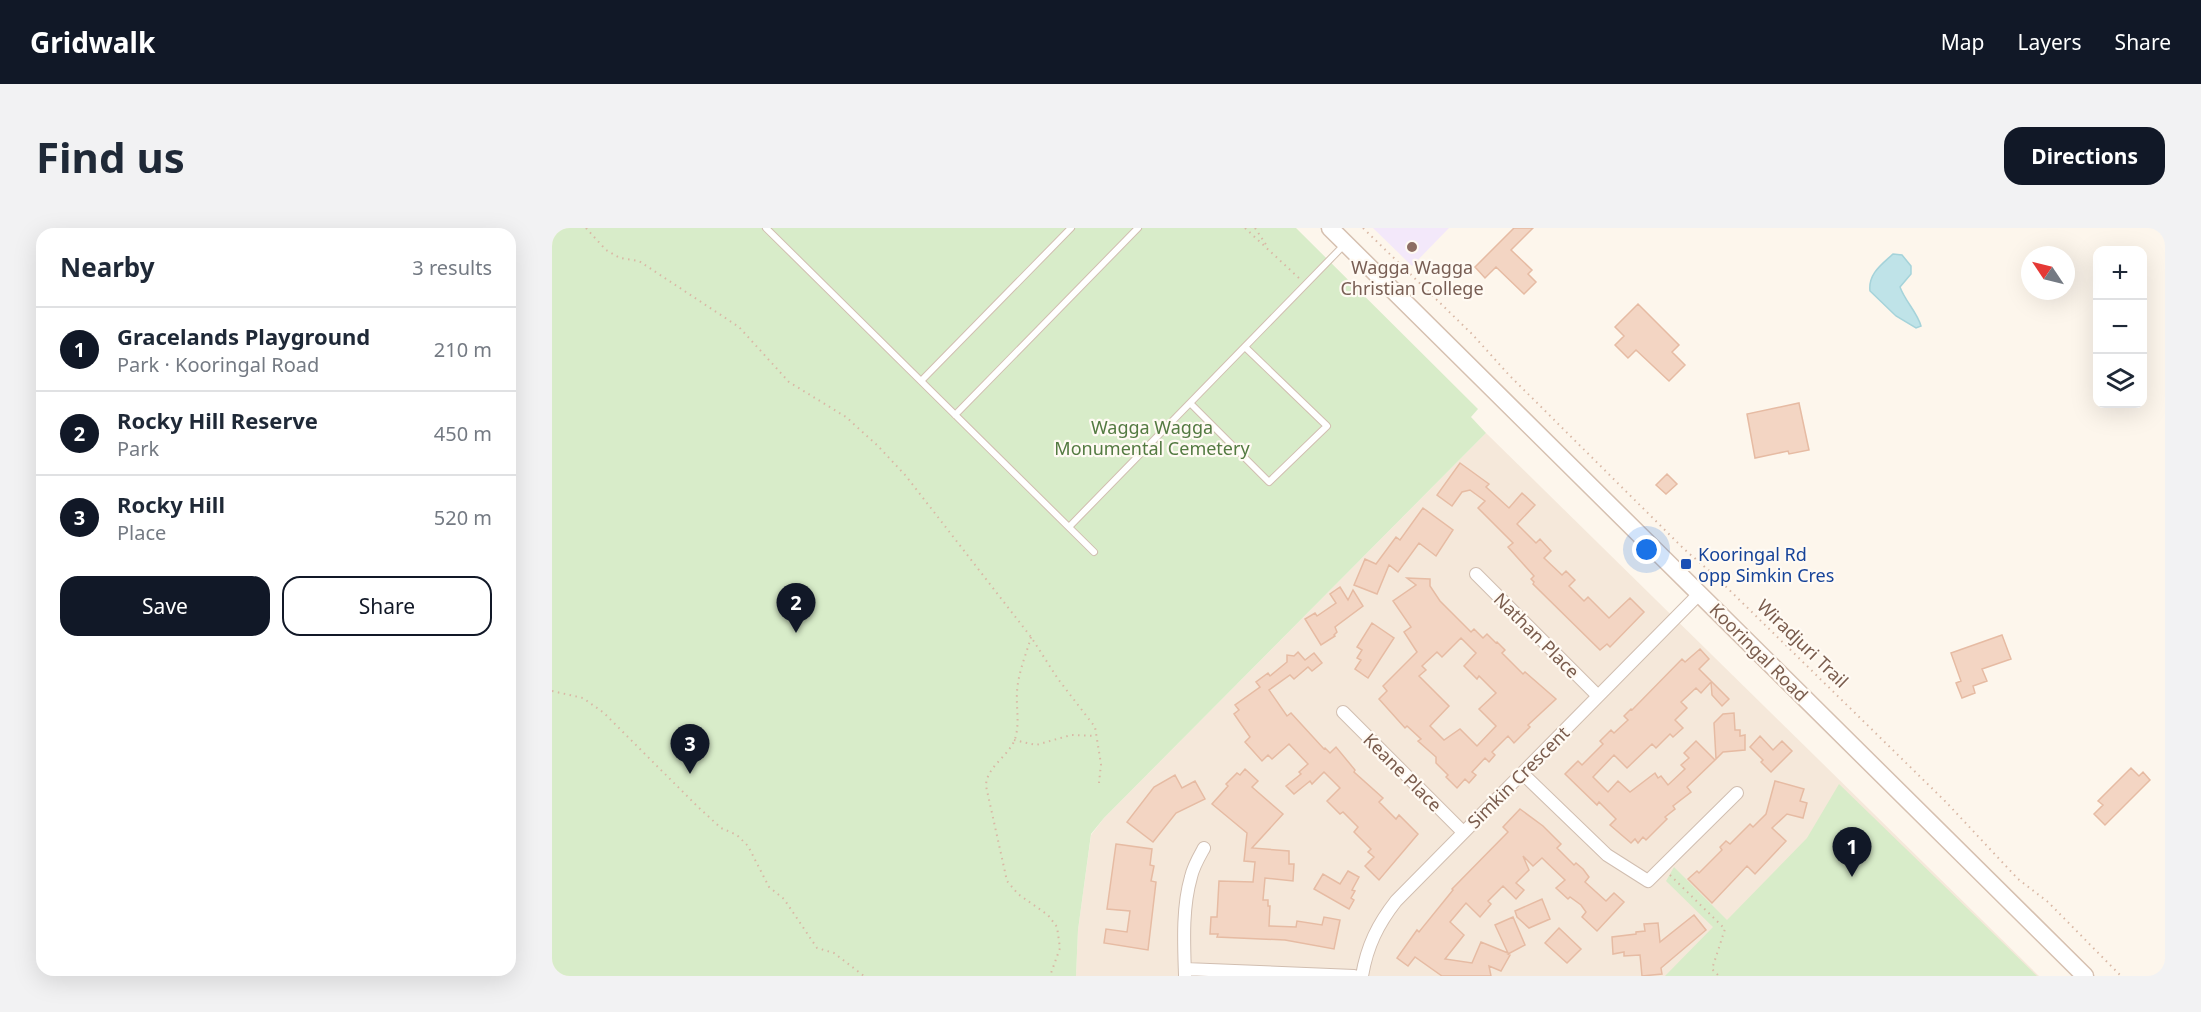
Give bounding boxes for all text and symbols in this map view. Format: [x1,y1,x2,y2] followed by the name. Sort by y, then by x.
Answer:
[30,23,155,61] text: Gridwalk
[1941,28,1985,56] text: Map
[2018,28,2082,56] text: Layers
[2115,28,2171,56] text: Share
[2004,127,2165,185] button: Directions
[36,128,185,185] text: Find us
[1405,240,1419,254] marker: Wagga Wagga Christian College
[2021,246,2075,300] north arrow
[2093,246,2147,408] map controls
[2093,246,2147,300] button: +
[60,249,155,285] text: Nearby
[412,254,492,281] text: 3 results
[1340,255,1484,300] place label: Wagga Wagga Christian College
[2093,300,2147,354] button: −
[117,321,370,351] text: Gracelands Playground
[74,336,85,363] text: 1
[434,336,492,363] text: 210 m
[117,351,319,378] text: Park · Kooringal Road
[2093,354,2147,408] button: layers
[117,405,318,435] text: Rocky Hill Reserve
[1054,415,1250,460] park label: Wagga Wagga Monumental Cemetery
[74,420,85,447] text: 2
[434,420,492,447] text: 450 m
[117,435,159,462] text: Park
[117,489,225,519] text: Rocky Hill
[74,504,85,531] text: 3
[434,504,492,531] text: 520 m
[117,519,166,546] text: Place
[1632,535,1661,564] your location
[1698,542,1834,587] place label: Kooringal Rd opp Simkin Cres
[1679,557,1693,571] marker: Kooringal Rd opp Simkin Cres
[60,576,270,636] button: Save
[282,576,492,636] button: Share
[776,584,816,633] pin: 2
[1489,587,1585,683] street label: Nathan Place
[1752,593,1854,693] street label: Wiradjuri Trail
[1705,598,1813,706] street label: Kooringal Road
[1462,720,1575,833] street label: Simkin Crescent
[670,724,710,774] pin: 3
[1359,728,1447,816] street label: Keane Place
[1832,828,1872,877] pin: 1

